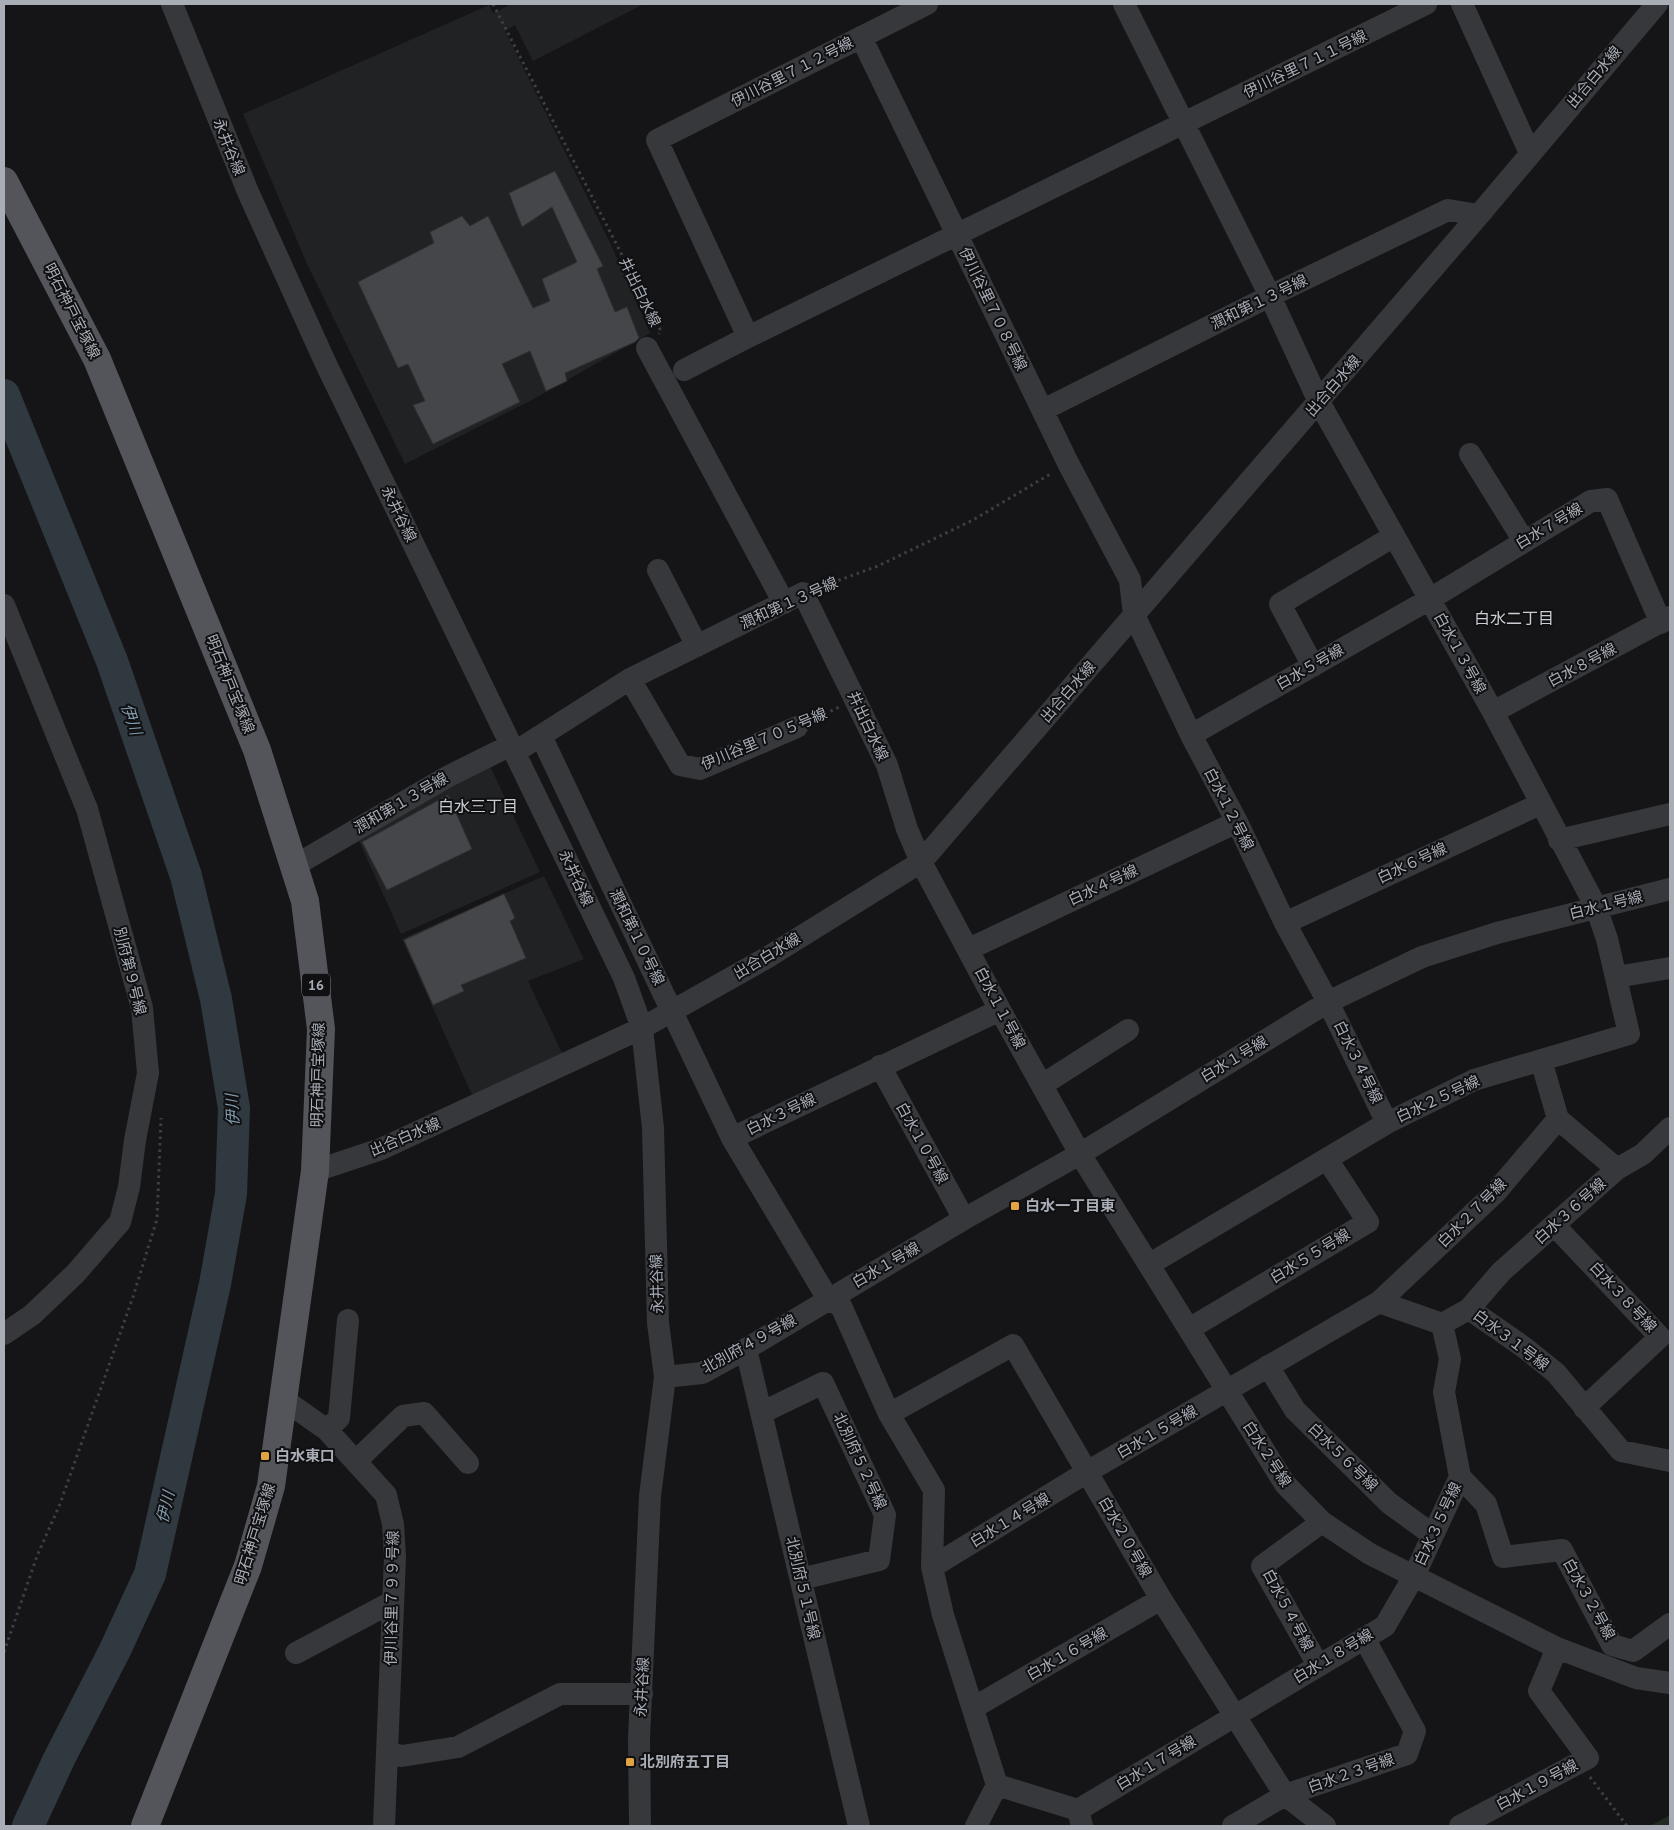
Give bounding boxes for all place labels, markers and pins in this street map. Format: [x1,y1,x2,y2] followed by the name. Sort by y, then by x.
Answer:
[1025,1196,1115,1215] place label: 白水一丁目東
[1009,1200,1021,1212] marker: 白水一丁目東
[275,1446,335,1465] place label: 白水東口
[259,1450,271,1462] marker: 白水東口
[640,1752,730,1771] place label: 北別府五丁目
[624,1756,636,1768] marker: 北別府五丁目

